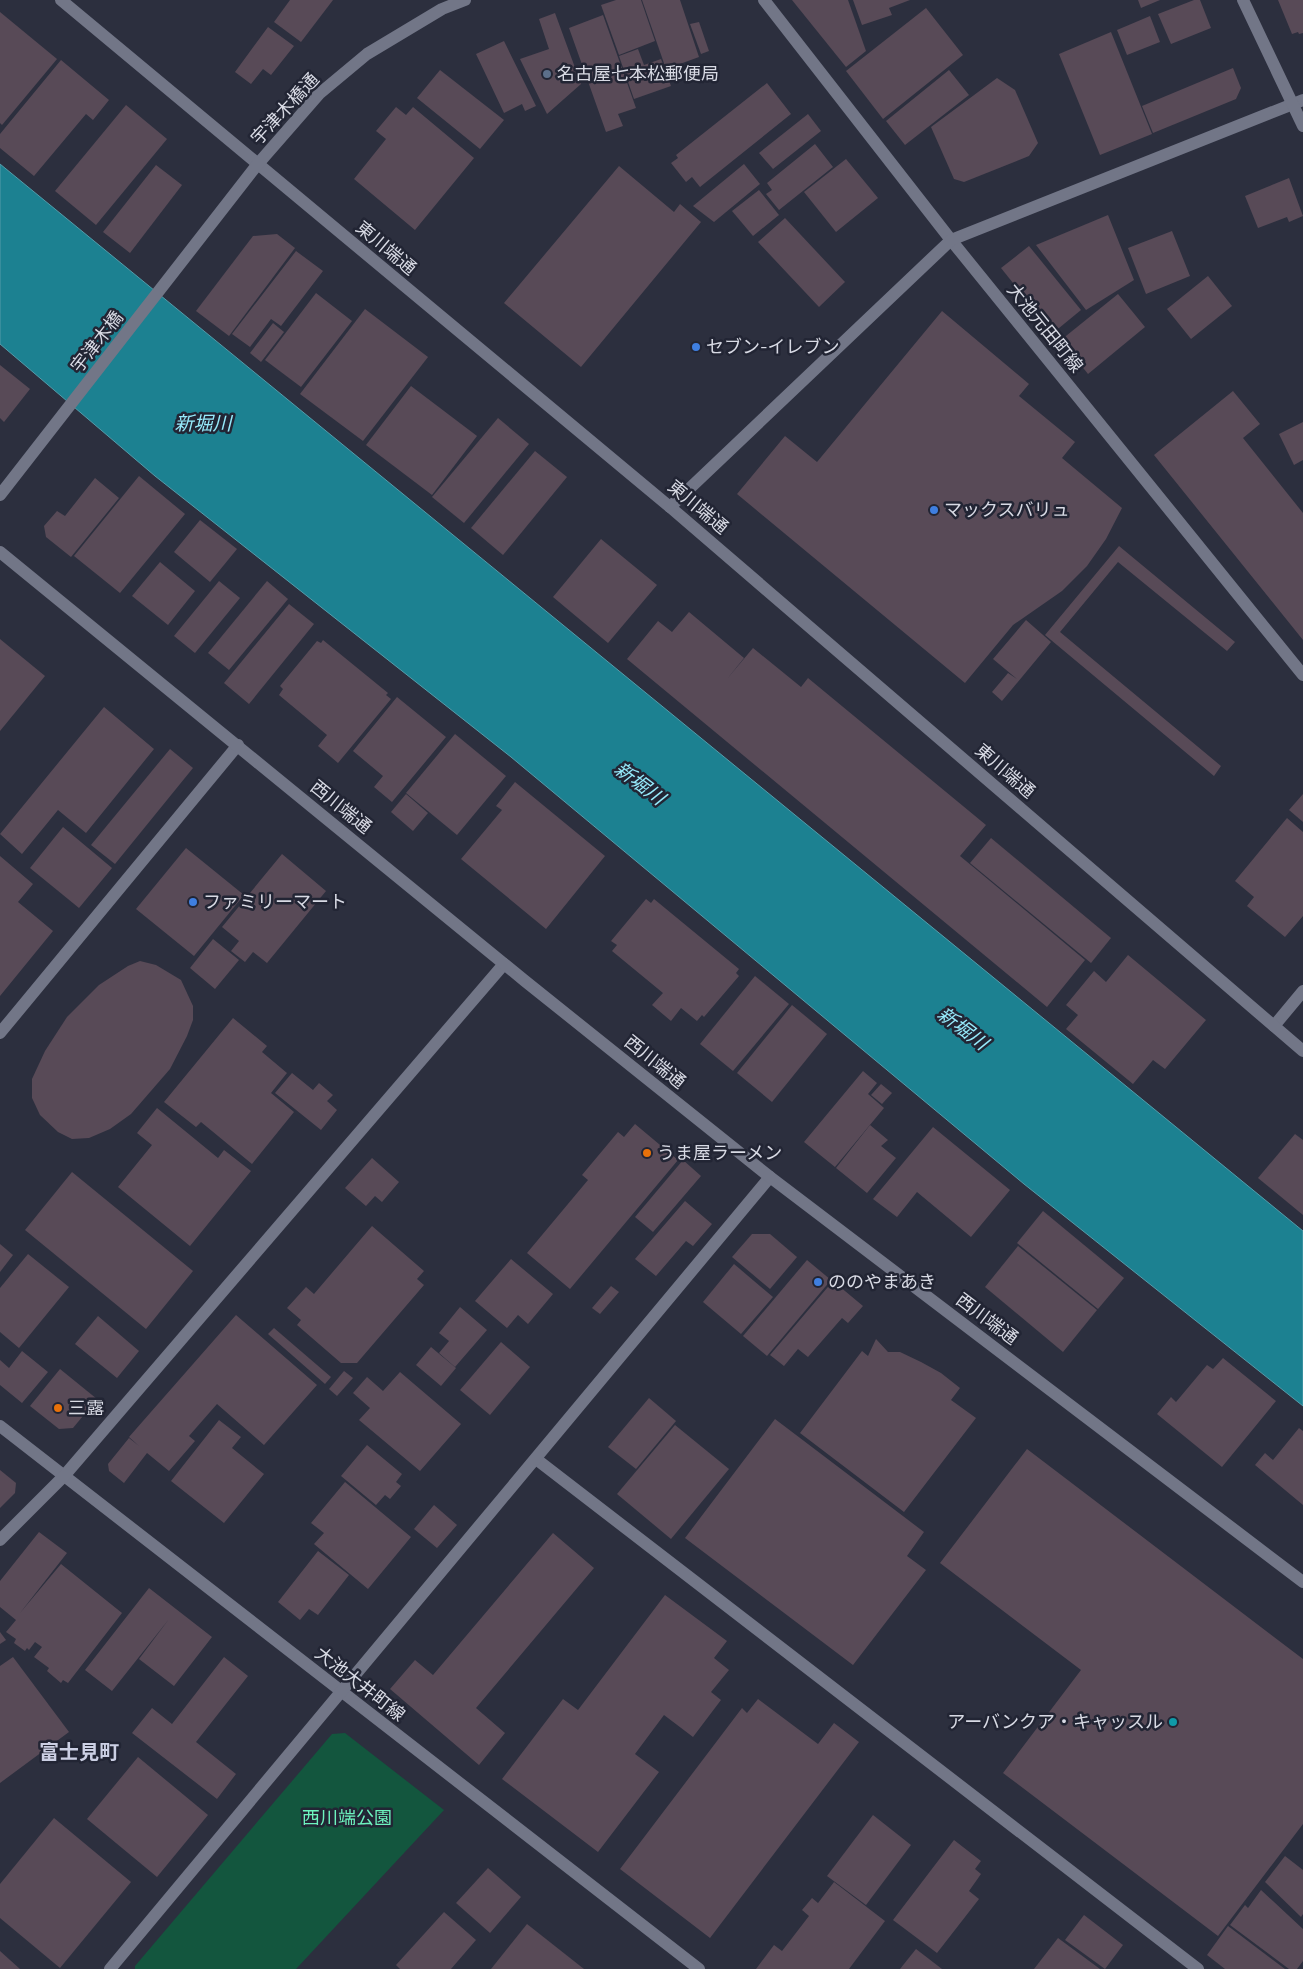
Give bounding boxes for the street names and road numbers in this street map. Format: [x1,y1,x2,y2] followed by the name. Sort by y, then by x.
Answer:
[246,69,323,149] street label: 宇津木橋通
[352,216,421,279] street label: 東川端通
[1003,279,1088,376] street label: 大池元田町線
[66,307,127,377] street label: 宇津木橋
[664,475,733,538] street label: 東川端通
[971,739,1039,802] street label: 東川端通
[307,776,376,837] street label: 西川端通
[621,1031,690,1092] street label: 西川端通
[952,1289,1022,1349] street label: 西川端通
[311,1642,409,1725] street label: 大池大井町線

